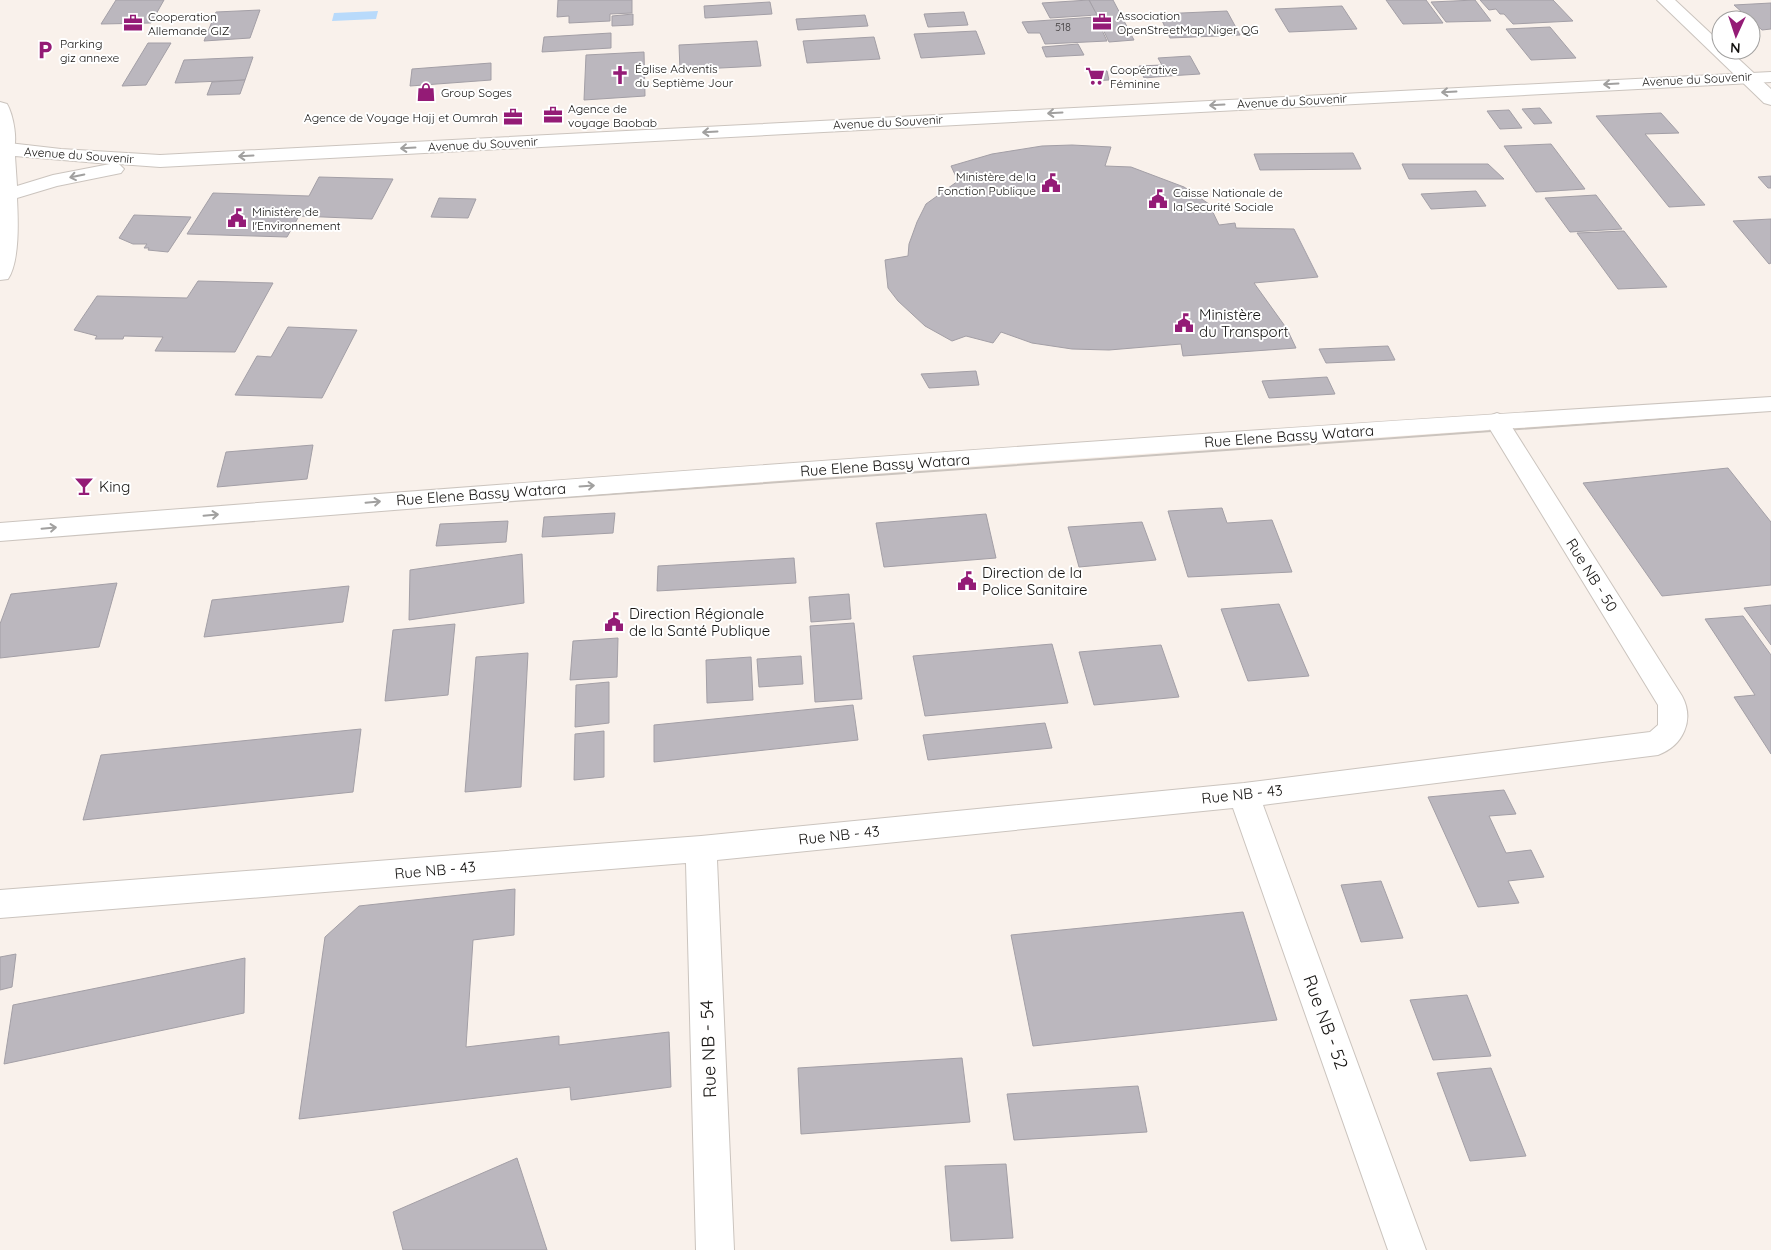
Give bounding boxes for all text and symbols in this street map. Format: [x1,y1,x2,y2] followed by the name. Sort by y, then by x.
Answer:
[1117,8,1259,37] place label: Association OpenStreetMap Niger QG
[148,9,230,38] place label: Cooperation Allemande GIZ
[1711,10,1761,60] north arrow
[1091,11,1113,33] office icon: Association OpenStreetMap Niger QG
[122,12,144,34] office icon: Cooperation Allemande GIZ
[1055,20,1071,34] house number: 518
[60,36,120,65] place label: Parking giz annexe
[34,39,56,61] parking icon: Parking giz annexe
[1730,39,1741,57] text: N
[635,61,734,90] place label: Église Adventis du Septième Jour
[1110,62,1178,91] place label: Coopérative Féminine
[609,64,631,86] church icon: Église Adventis du Septième Jour
[1084,65,1106,87] supermarket icon: Coopérative Féminine
[1642,69,1753,89] street label: Avenue du Souvenir
[1604,79,1620,88] one-way arrow
[415,81,437,103] shop icon: Group Soges
[441,85,512,100] place label: Group Soges
[1441,88,1457,97] one-way arrow
[1237,91,1348,111] street label: Avenue du Souvenir
[1209,100,1225,109] one-way arrow
[568,101,657,130] place label: Agence de voyage Baobab
[542,104,564,126] office icon: Agence de voyage Baobab
[502,106,524,128] office icon: Agence de Voyage Hajj et Oumrah
[1047,109,1063,118] one-way arrow
[304,110,498,125] place label: Agence de Voyage Hajj et Oumrah
[833,112,944,132] street label: Avenue du Souvenir
[703,127,719,136] one-way arrow
[428,134,539,154] street label: Avenue du Souvenir
[400,143,416,152] one-way arrow
[24,144,135,166] street label: Avenue du Souvenir
[238,152,254,161] one-way arrow
[937,169,1036,198] place label: Ministère de la Fonction Publique
[70,172,86,181] one-way arrow
[1040,172,1062,194] public building icon: Ministère de la Fonction Publique
[1173,185,1283,214] place label: Caisse Nationale de la Securité Sociale
[1147,188,1169,210] public building icon: Caisse Nationale de la Securité Sociale
[252,204,341,233] place label: Ministère de l'Environnement
[226,207,248,229] public building icon: Ministère de l'Environnement
[1199,305,1289,341] place label: Ministère du Transport
[1173,312,1195,334] public building icon: Ministère du Transport
[1203,421,1375,451] street label: Rue Elene Bassy Watara
[799,450,971,480] street label: Rue Elene Bassy Watara
[73,475,95,497] bar icon: King
[99,477,130,496] place label: King
[395,479,567,509] street label: Rue Elene Bassy Watara
[579,482,595,491] one-way arrow
[364,498,380,507] one-way arrow
[202,510,218,520] one-way arrow
[40,523,56,533] one-way arrow
[1562,535,1622,615] street label: Rue NB - 50
[982,563,1088,599] place label: Direction de la Police Sanitaire
[956,570,978,592] public building icon: Direction de la Police Sanitaire
[629,604,770,640] place label: Direction Régionale de la Santé Publique
[603,611,625,633] public building icon: Direction Régionale de la Santé Publique
[1200,780,1284,808] street label: Rue NB - 43
[797,821,881,849] street label: Rue NB - 43
[394,857,477,883] street label: Rue NB - 43
[1298,972,1354,1072] street label: Rue NB - 52
[695,1000,721,1098] street label: Rue NB - 54

